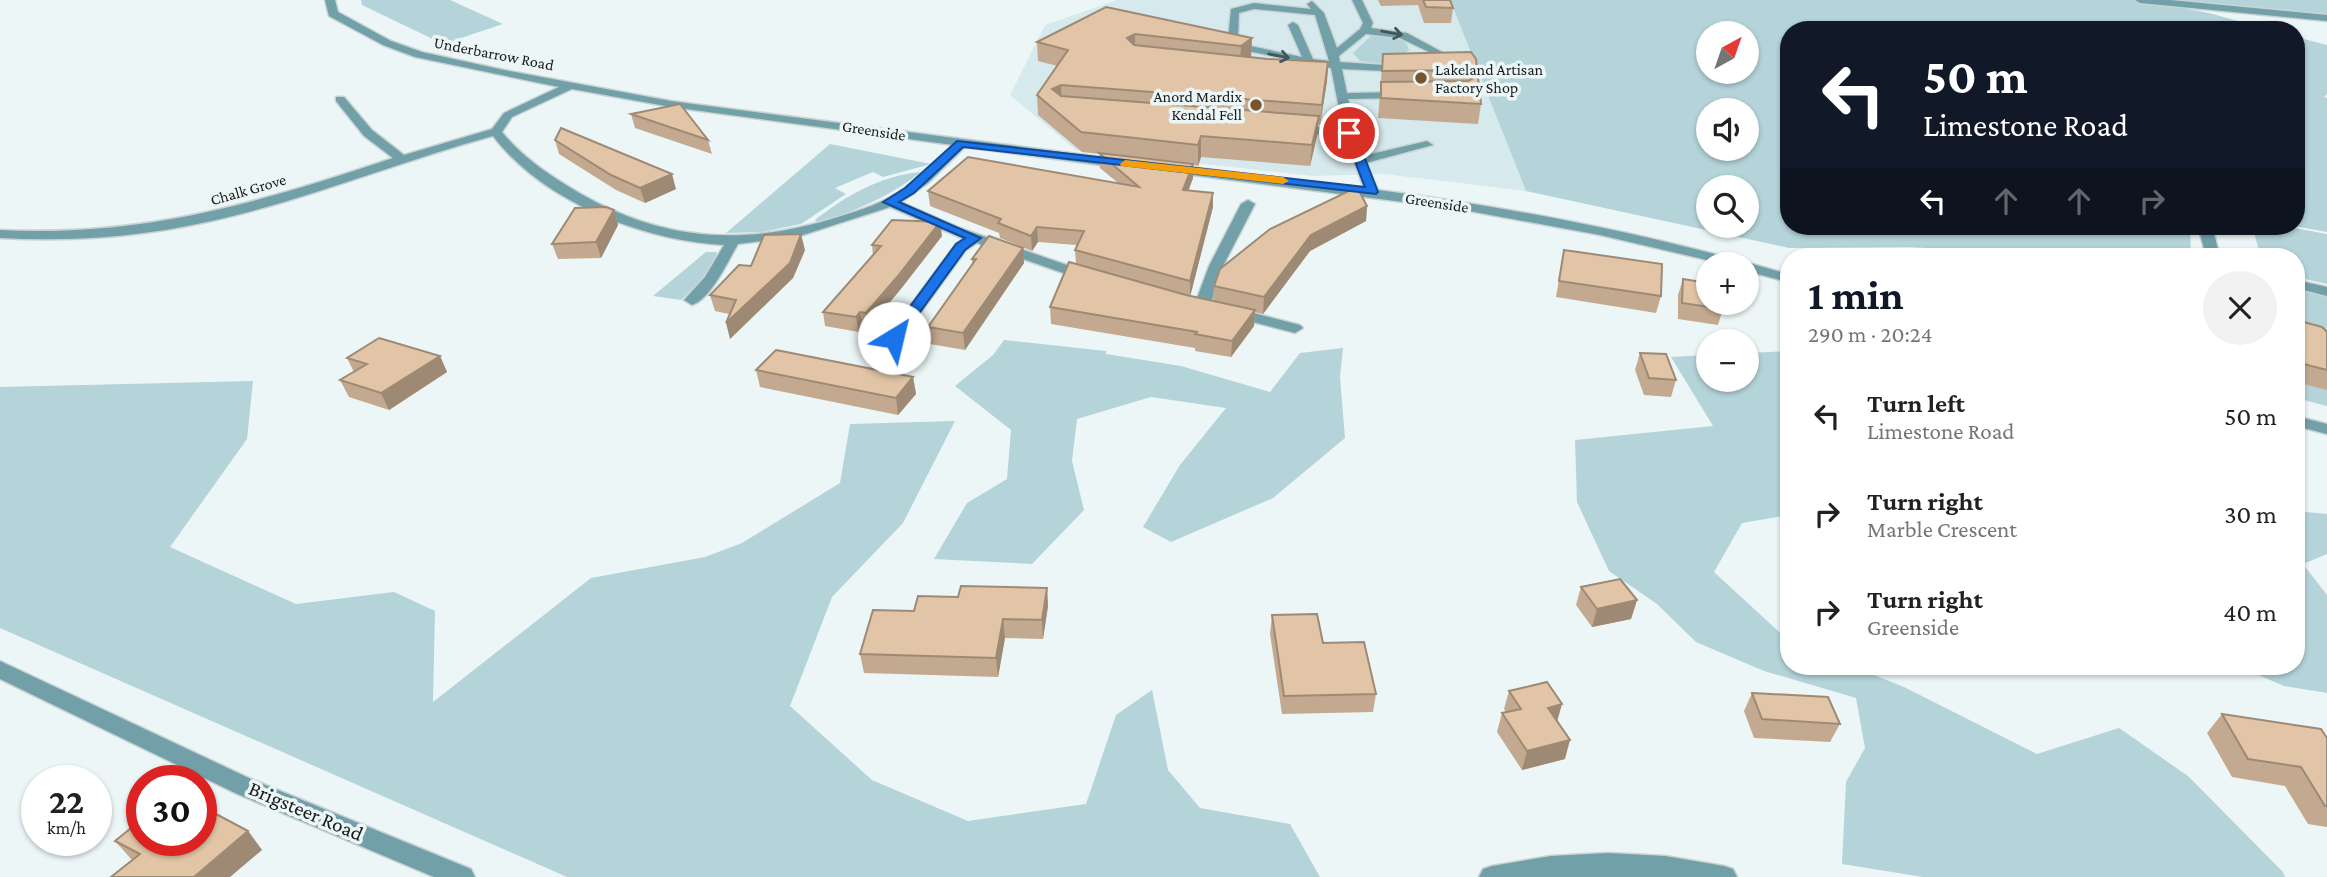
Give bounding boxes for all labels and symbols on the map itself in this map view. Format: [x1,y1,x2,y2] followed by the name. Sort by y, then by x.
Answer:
[1696,21,1759,84] north arrow
[1380,27,1403,40] one-way arrow
[433,34,556,74] street label: Underbarrow Road
[1267,50,1290,63] one-way arrow
[1435,61,1544,97] place label: Lakeland Artisan Factory Shop
[1413,70,1429,86] marker: Lakeland Artisan Factory Shop
[1153,88,1242,123] place label: Anord Mardix Kendal Fell
[1248,97,1264,113] marker: Anord Mardix Kendal Fell
[1319,103,1379,163] pin
[841,117,907,144] street label: Greenside
[208,171,288,208] street label: Chalk Grove
[1404,189,1470,216] street label: Greenside
[857,301,931,375] position arrow
[126,765,217,856] speed limit sign: 30
[245,776,367,846] street label: Brigsteer Road

